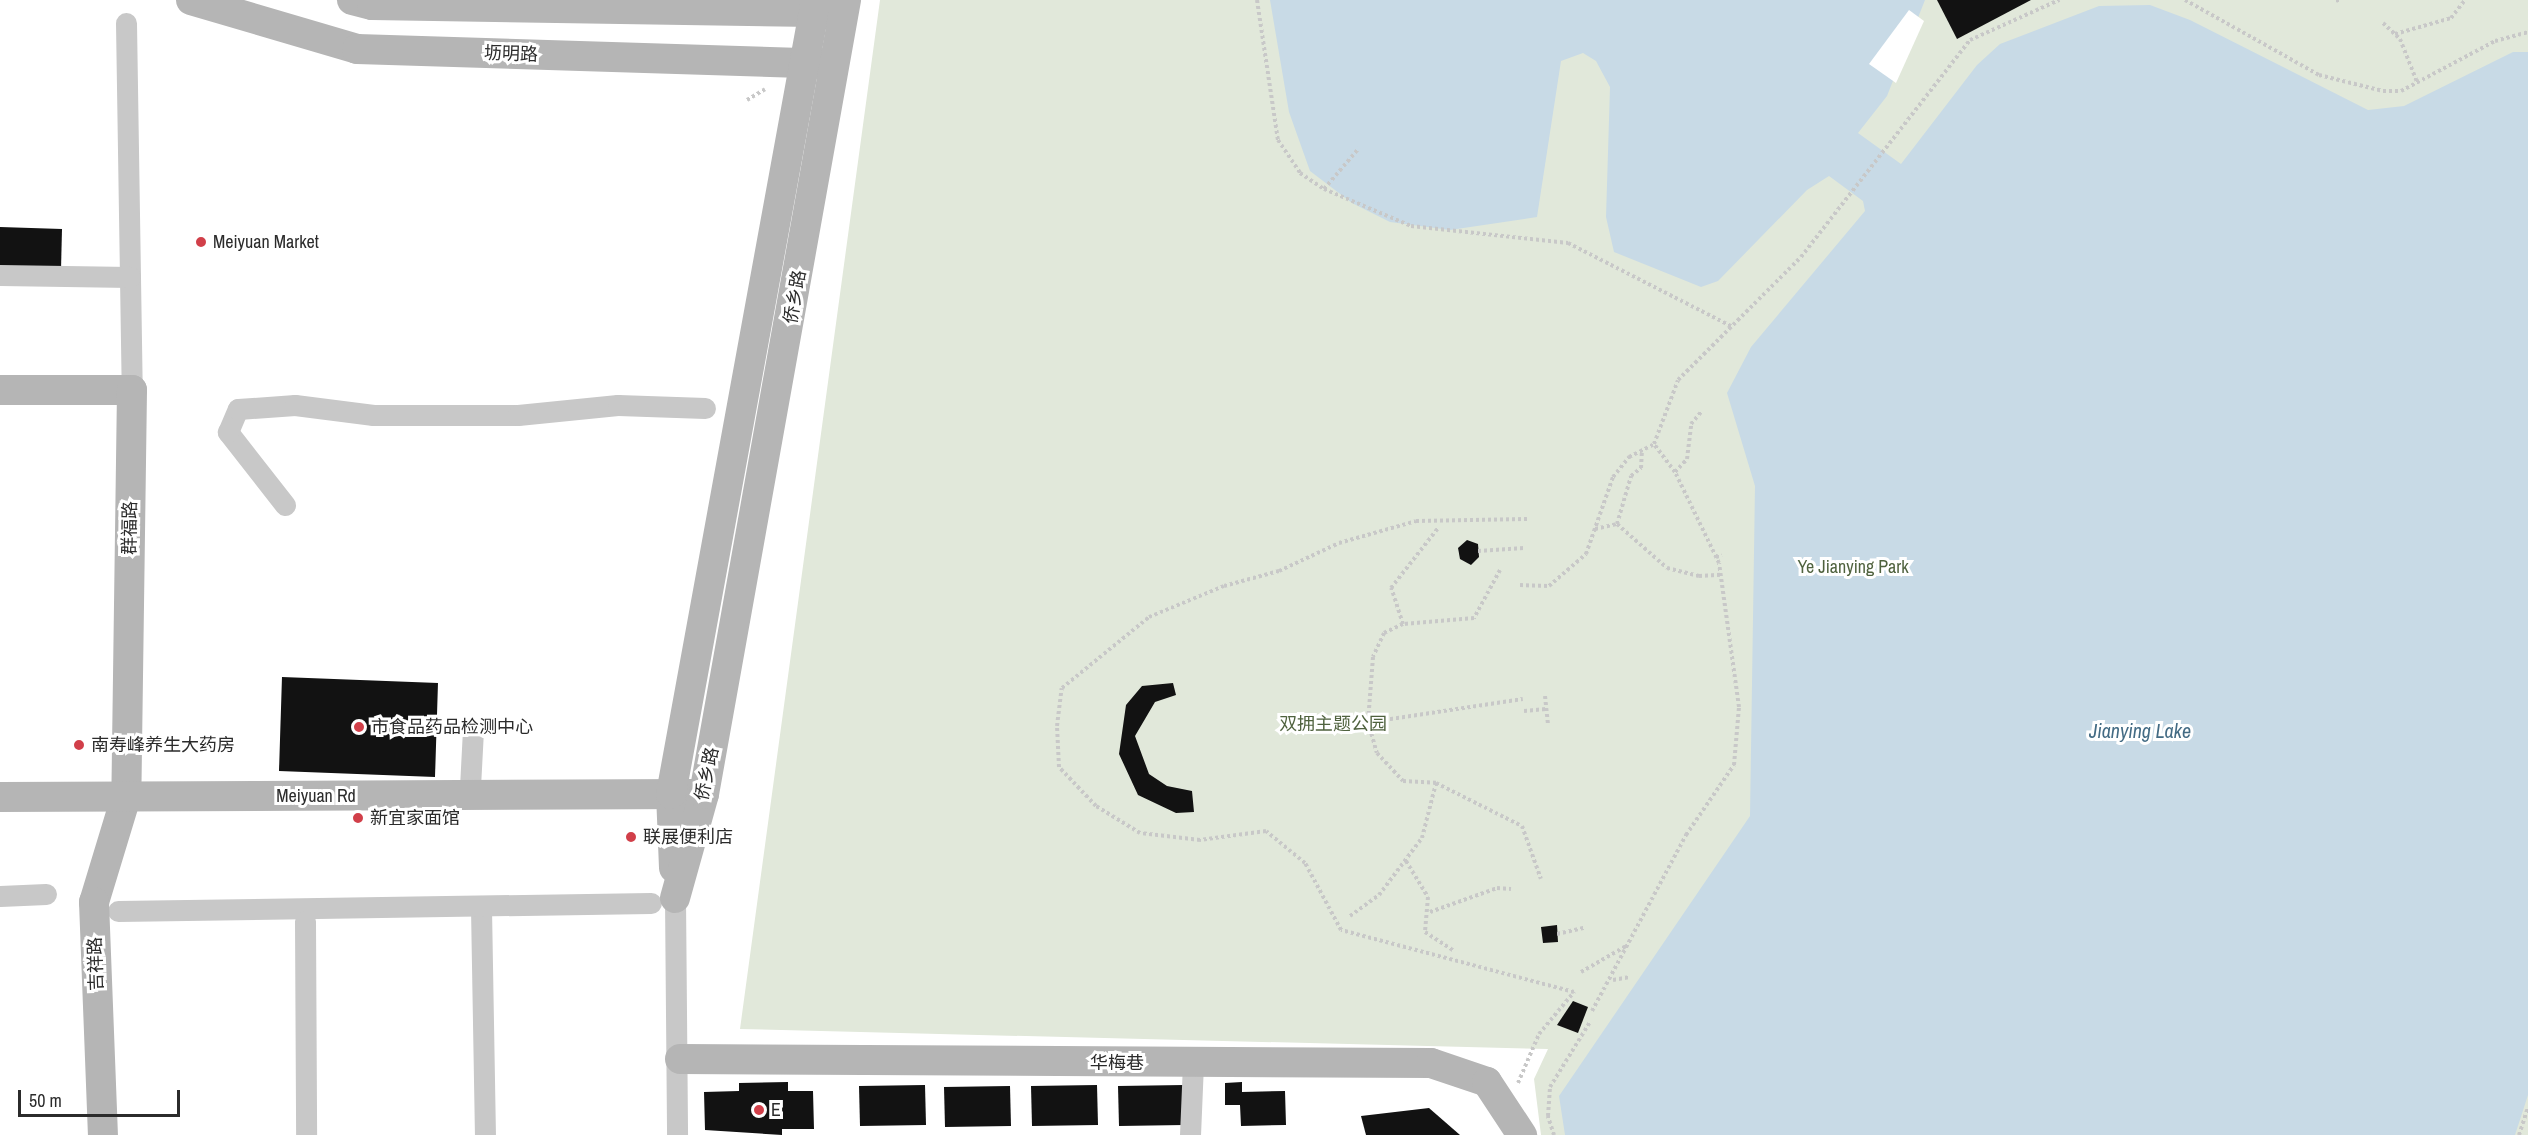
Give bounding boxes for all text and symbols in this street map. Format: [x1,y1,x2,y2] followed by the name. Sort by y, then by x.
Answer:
[484,42,538,66] street label: 坜明路
[213,231,319,253] place label: Meiyuan Market
[194,235,208,249] marker: Meiyuan Market
[780,269,810,325] street label: 侨乡路
[119,501,141,555] street label: 群福路
[1797,556,1909,578] park label: Ye Jianying Park
[1279,713,1387,735] park label: 双拥主题公园
[371,716,533,738] place label: 市食品药品检测中心
[2089,718,2191,742] water label: Jianying Lake
[352,720,366,734] marker: 市食品药品检测中心
[91,734,235,756] place label: 南寿峰养生大药房
[72,738,86,752] marker: 南寿峰养生大药房
[691,745,723,803] street label: 侨乡路
[276,785,356,807] street label: Meiyuan Rd
[370,807,460,829] place label: 新宜家面馆
[351,811,365,825] marker: 新宜家面馆
[643,826,733,848] place label: 联展便利店
[624,830,638,844] marker: 联展便利店
[84,937,108,991] street label: 吉祥路
[1090,1052,1144,1074] street label: 华梅巷
[21,1078,183,1116] scale bar
[29,1088,62,1113] text: 50 m
[771,1099,781,1121] place label: E
[752,1103,766,1117] marker: E

